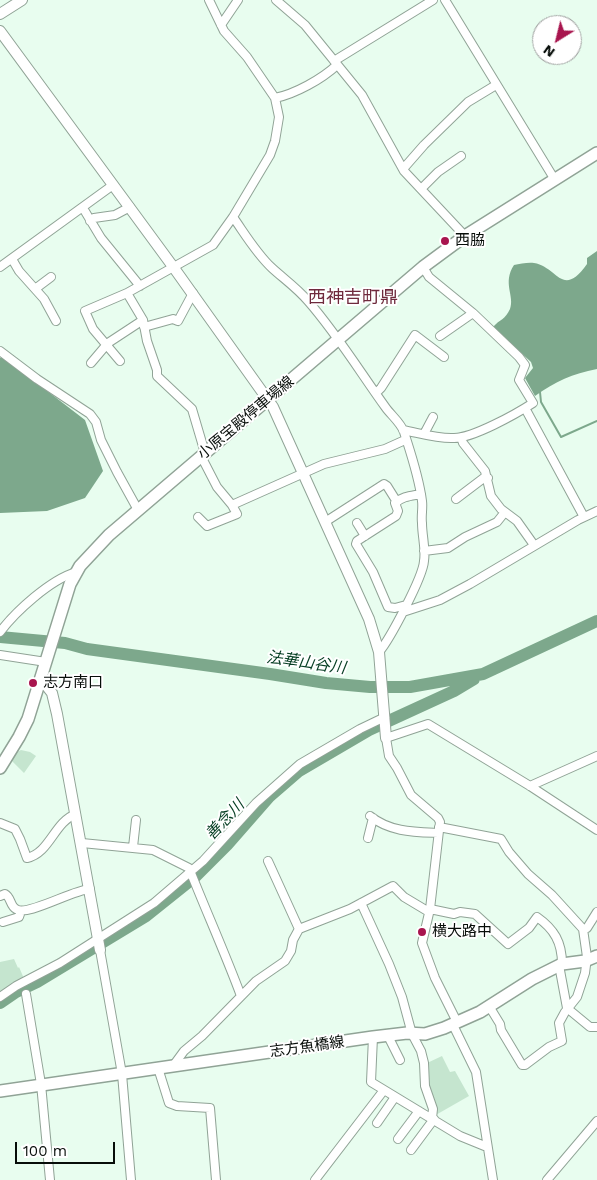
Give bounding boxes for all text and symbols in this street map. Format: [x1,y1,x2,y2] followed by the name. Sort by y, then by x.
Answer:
[532,15,582,65] north arrow
[540,42,558,61] text: N
[455,232,485,250] place label: 西脇
[439,235,451,247] marker: 西脇
[308,287,398,309] district label: 西神吉町鼎
[194,373,298,463] street label: 小原宝殿停車場線
[265,648,347,678] water label: 法華山谷川
[43,674,103,692] place label: 志方南口
[27,677,39,689] marker: 志方南口
[202,796,248,844] water label: 善念川
[432,923,492,941] place label: 横大路中
[416,926,428,938] marker: 横大路中
[269,1033,345,1061] street label: 志方魚橋線
[18,1132,118,1164] scale bar
[23,1142,67,1160] text: 100 m

